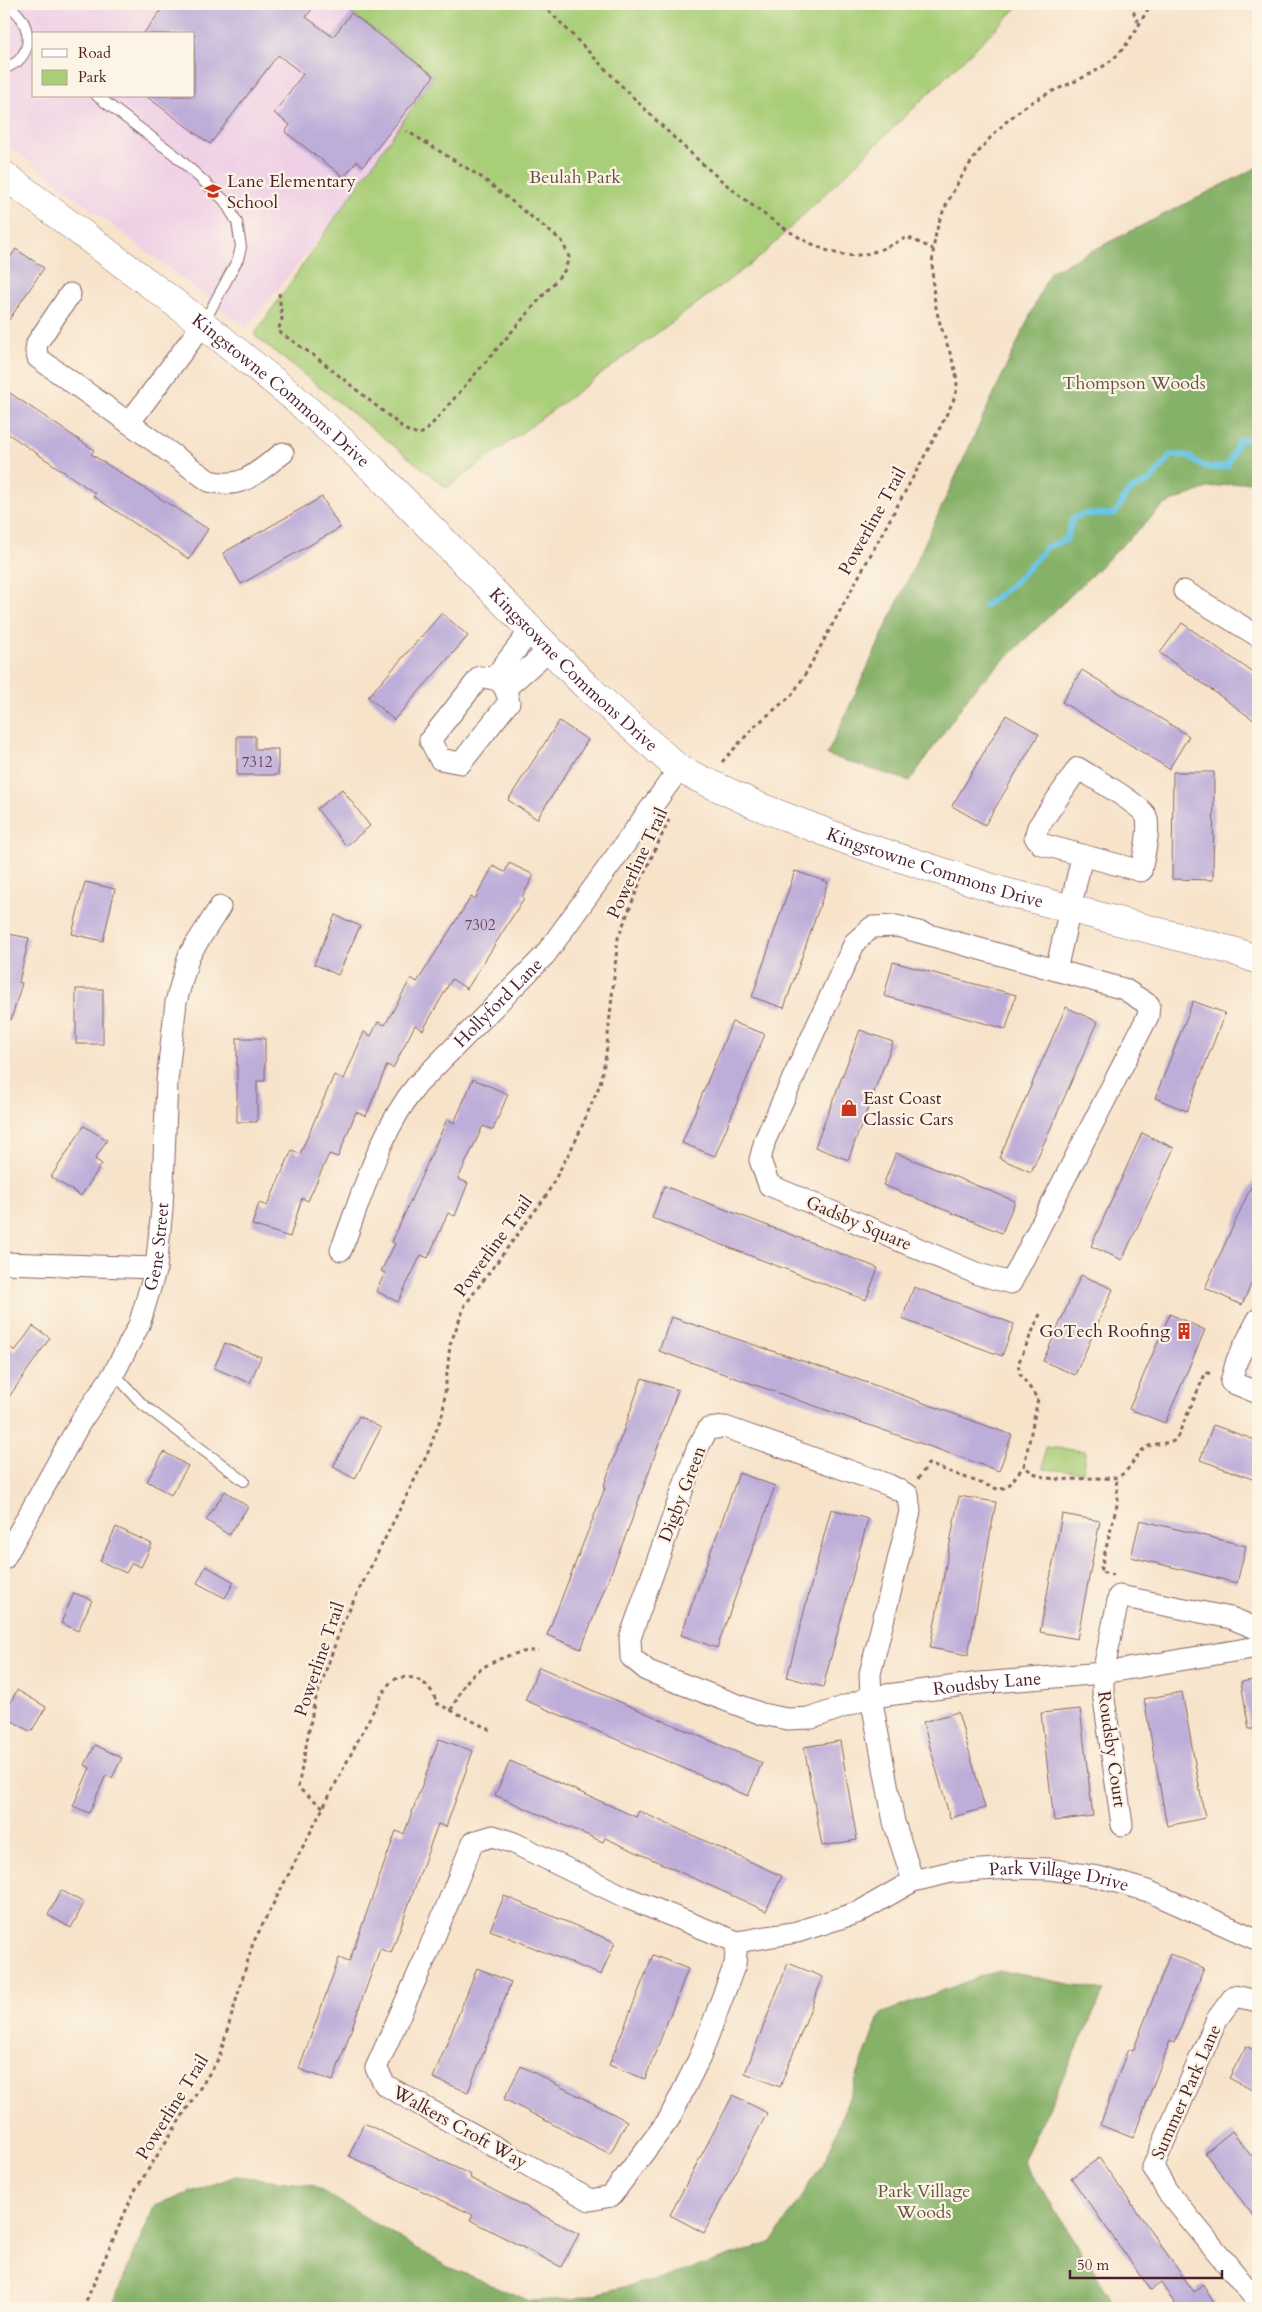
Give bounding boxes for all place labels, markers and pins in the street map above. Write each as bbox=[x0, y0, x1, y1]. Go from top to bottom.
place label: Lane Elementary School bbox=[227, 169, 356, 215]
school or university icon: Lane Elementary School bbox=[203, 181, 223, 201]
place label: East Coast Classic Cars bbox=[863, 1086, 953, 1132]
shop icon: East Coast Classic Cars bbox=[839, 1098, 859, 1118]
place label: GoTech Roofing bbox=[1039, 1319, 1171, 1344]
building icon: GoTech Roofing bbox=[1174, 1321, 1194, 1341]

